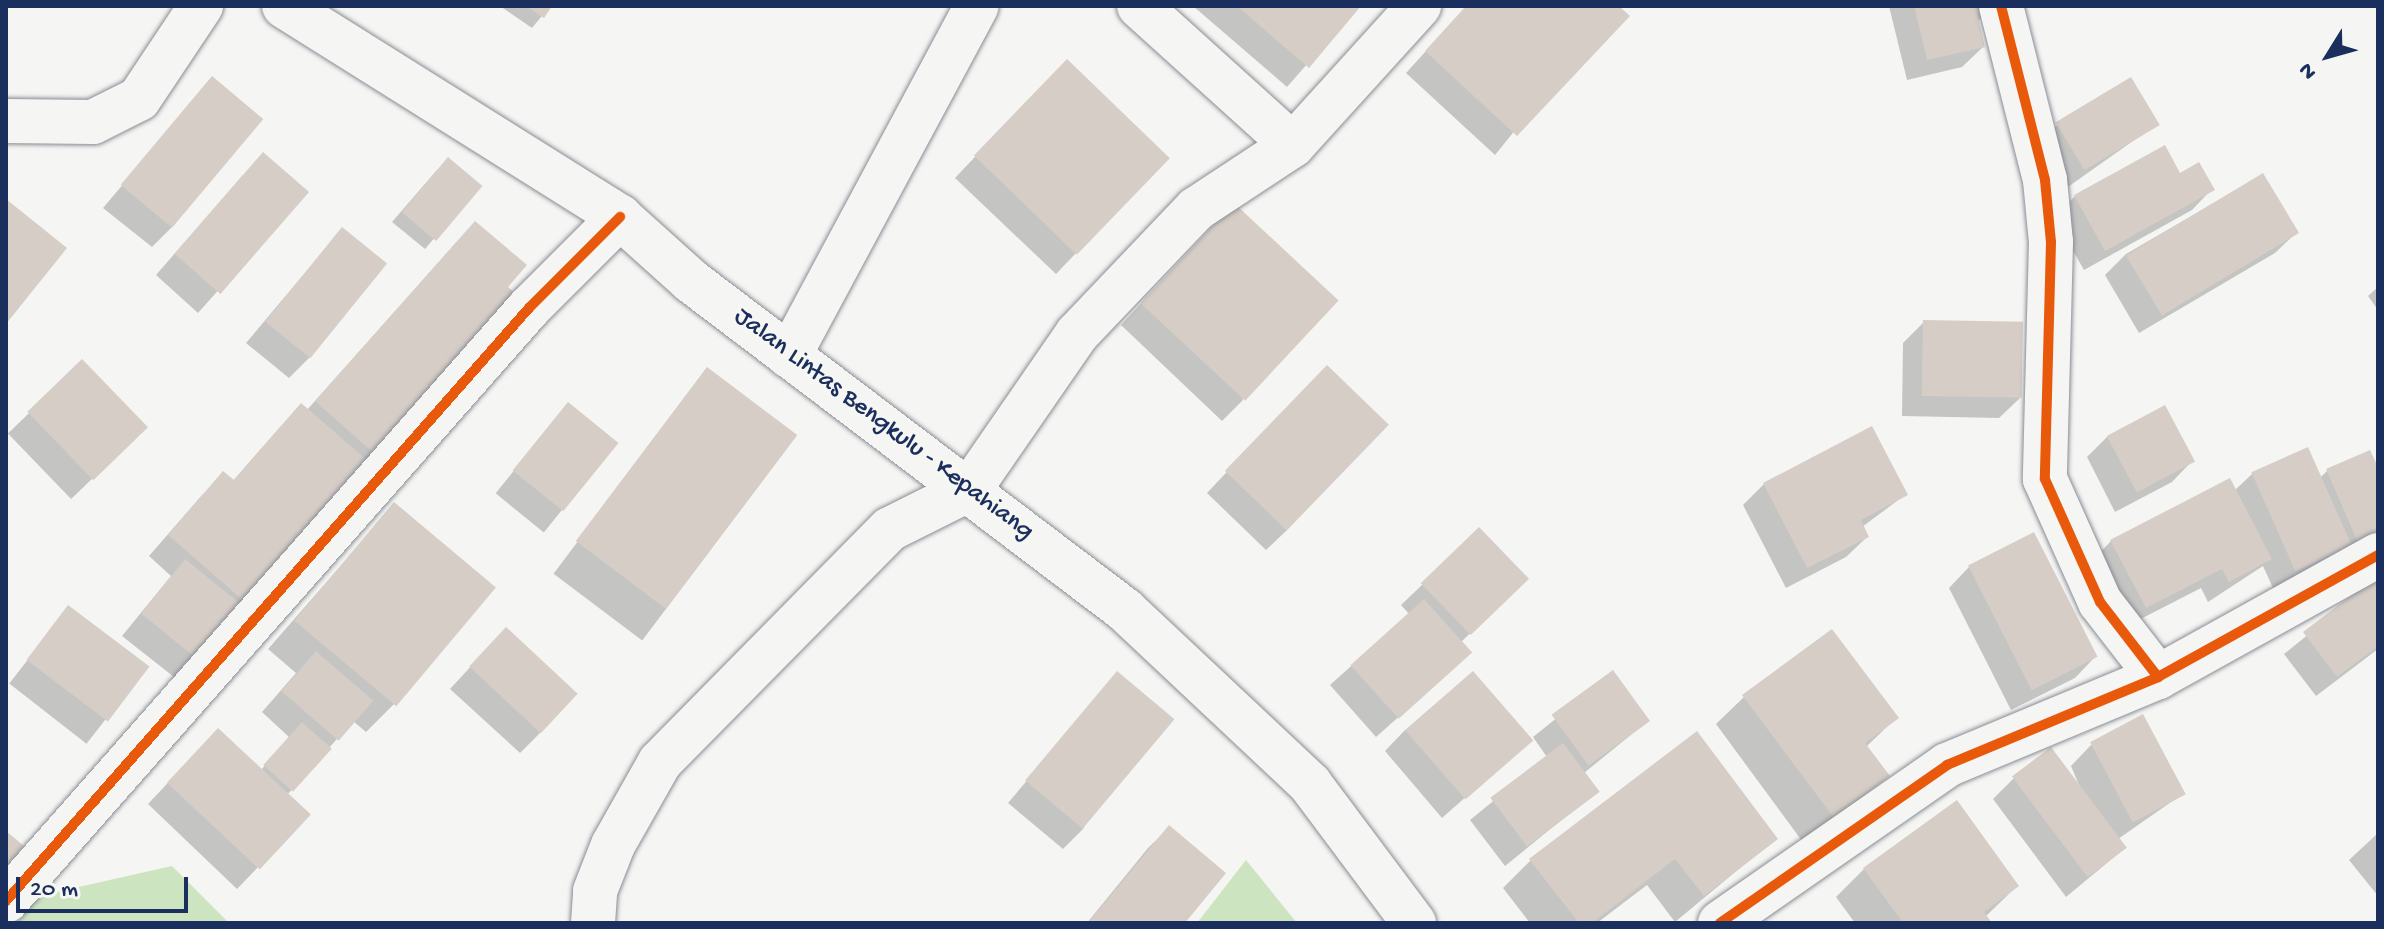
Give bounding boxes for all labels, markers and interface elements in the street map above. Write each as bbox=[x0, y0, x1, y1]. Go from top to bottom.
north arrow bbox=[2288, 16, 2368, 96]
text: N bbox=[2294, 57, 2324, 84]
street label: Jalan Lintas Bengkulu - Kepahiang bbox=[727, 302, 1039, 548]
scale bar bbox=[20, 861, 192, 911]
text: 20 m bbox=[30, 876, 78, 905]

